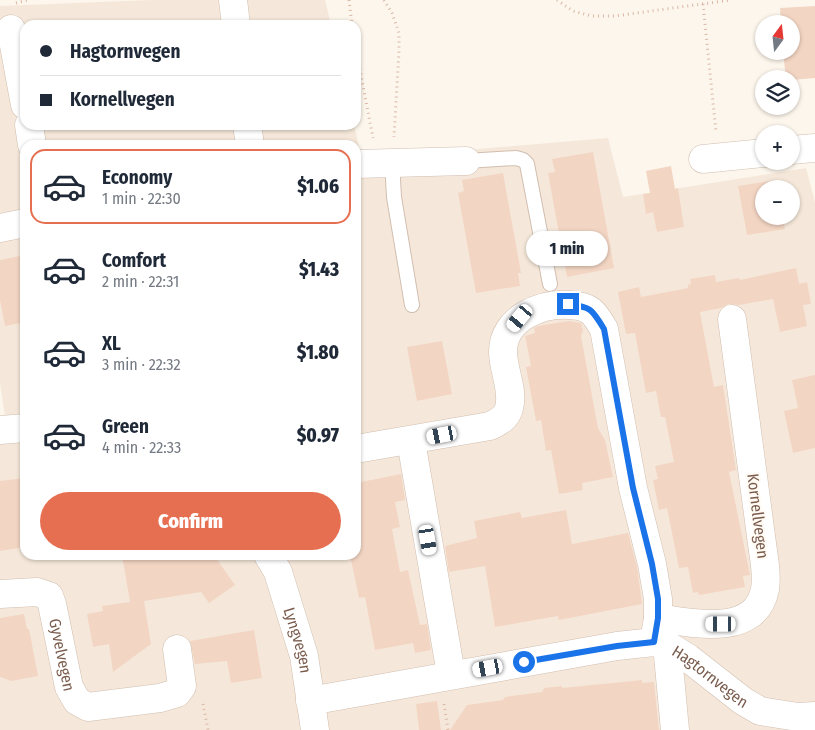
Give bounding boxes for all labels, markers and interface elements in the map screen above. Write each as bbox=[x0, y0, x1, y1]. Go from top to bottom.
north arrow bbox=[755, 15, 800, 60]
map controls bbox=[755, 15, 800, 225]
text: Hagtornvegen bbox=[70, 40, 180, 63]
button: layers bbox=[755, 70, 800, 115]
text: Kornellvegen bbox=[70, 88, 175, 111]
button: + bbox=[755, 125, 800, 170]
icon: car bbox=[42, 164, 87, 209]
text: Economy bbox=[102, 166, 172, 189]
text: $1.06 bbox=[297, 175, 339, 198]
button: − bbox=[755, 180, 800, 225]
text: 1 min · 22:30 bbox=[102, 189, 181, 208]
callout: 1 min bbox=[527, 232, 609, 266]
text: 1 min bbox=[550, 239, 584, 258]
icon: car bbox=[42, 247, 87, 292]
text: Comfort bbox=[102, 249, 166, 272]
text: $1.43 bbox=[299, 258, 339, 281]
text: 2 min · 22:31 bbox=[102, 272, 179, 291]
route end bbox=[557, 293, 579, 315]
car bbox=[504, 302, 535, 334]
icon: car bbox=[42, 330, 87, 375]
text: XL bbox=[102, 332, 121, 355]
text: $1.80 bbox=[297, 341, 339, 364]
text: 3 min · 22:32 bbox=[102, 355, 180, 374]
icon: car bbox=[42, 413, 87, 458]
text: Green bbox=[102, 415, 149, 438]
text: $0.97 bbox=[297, 424, 339, 447]
car bbox=[425, 425, 458, 445]
text: 4 min · 22:33 bbox=[102, 438, 181, 457]
street label: Kornellvegen bbox=[743, 472, 773, 560]
button: Confirm bbox=[40, 492, 341, 550]
car bbox=[418, 524, 437, 556]
street label: Lyngvegen bbox=[280, 605, 316, 674]
street label: Gyvelvegen bbox=[46, 617, 79, 693]
car bbox=[706, 617, 736, 632]
street label: Hagtornvegen bbox=[669, 641, 752, 711]
route start bbox=[513, 651, 535, 673]
car bbox=[471, 658, 504, 678]

